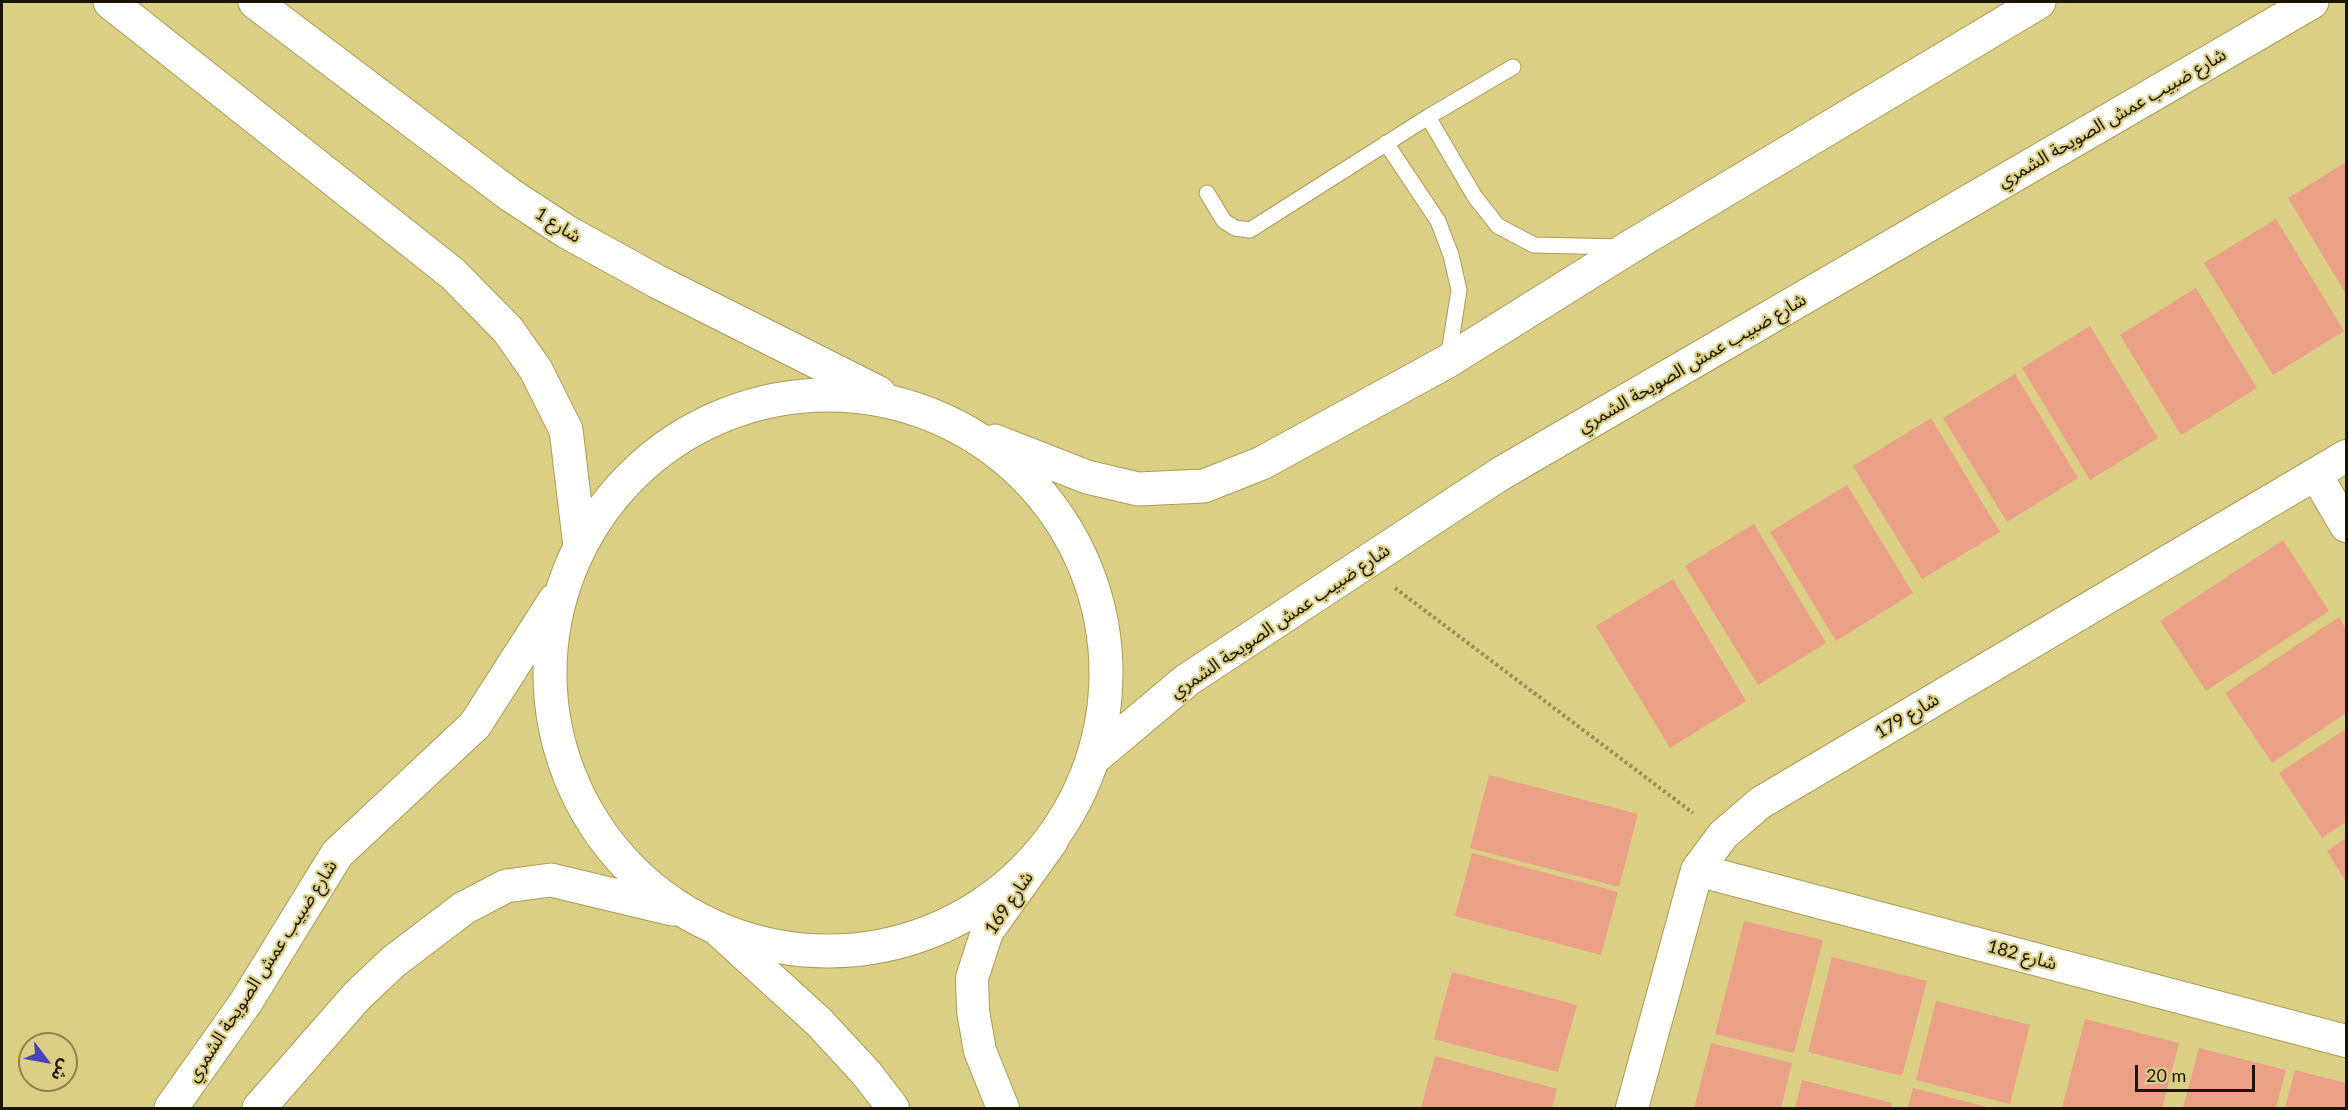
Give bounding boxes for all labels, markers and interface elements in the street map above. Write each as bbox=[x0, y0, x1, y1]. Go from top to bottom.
street label: شارع ضبيب عمش الصويحة الشمري bbox=[1994, 44, 2230, 192]
street label: شارع 1 bbox=[531, 203, 585, 247]
street label: شارع ضبيب عمش الصويحة الشمري bbox=[1574, 289, 1810, 437]
street label: شارع ضبيب عمش الصويحة الشمري bbox=[1166, 539, 1394, 703]
street label: شارع 179 bbox=[1871, 688, 1943, 744]
street label: شارع ضبيب عمش الصويحة الشمري bbox=[182, 856, 342, 1086]
street label: شارع 169 bbox=[980, 868, 1038, 938]
street label: شارع 182 bbox=[1985, 935, 2059, 975]
north arrow bbox=[18, 1032, 78, 1092]
scale bar bbox=[2138, 1053, 2258, 1091]
text: ش bbox=[48, 1056, 76, 1085]
text: 20 m bbox=[2146, 1064, 2186, 1086]

